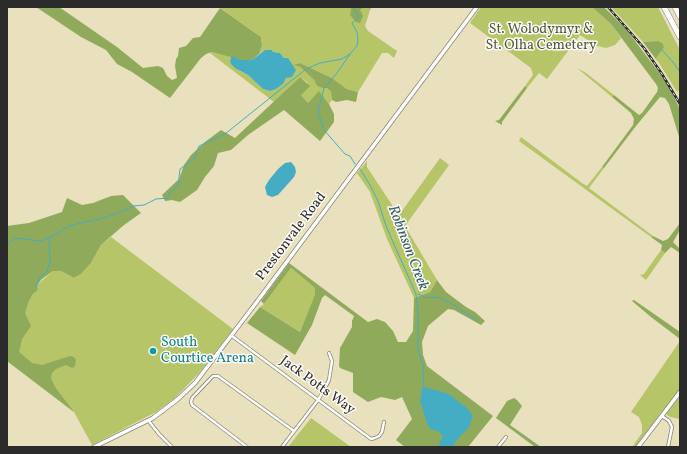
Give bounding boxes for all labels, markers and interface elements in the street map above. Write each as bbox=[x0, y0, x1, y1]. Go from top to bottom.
park label: St. Wolodymyr & St. Olha Cemetery bbox=[486, 22, 596, 54]
street label: Prestonvale Road bbox=[253, 190, 331, 284]
water label: Robinson Creek bbox=[383, 203, 431, 293]
place label: South Courtice Arena bbox=[161, 335, 254, 368]
marker: South Courtice Arena bbox=[148, 346, 158, 356]
street label: Jack Potts Way bbox=[276, 353, 358, 419]

